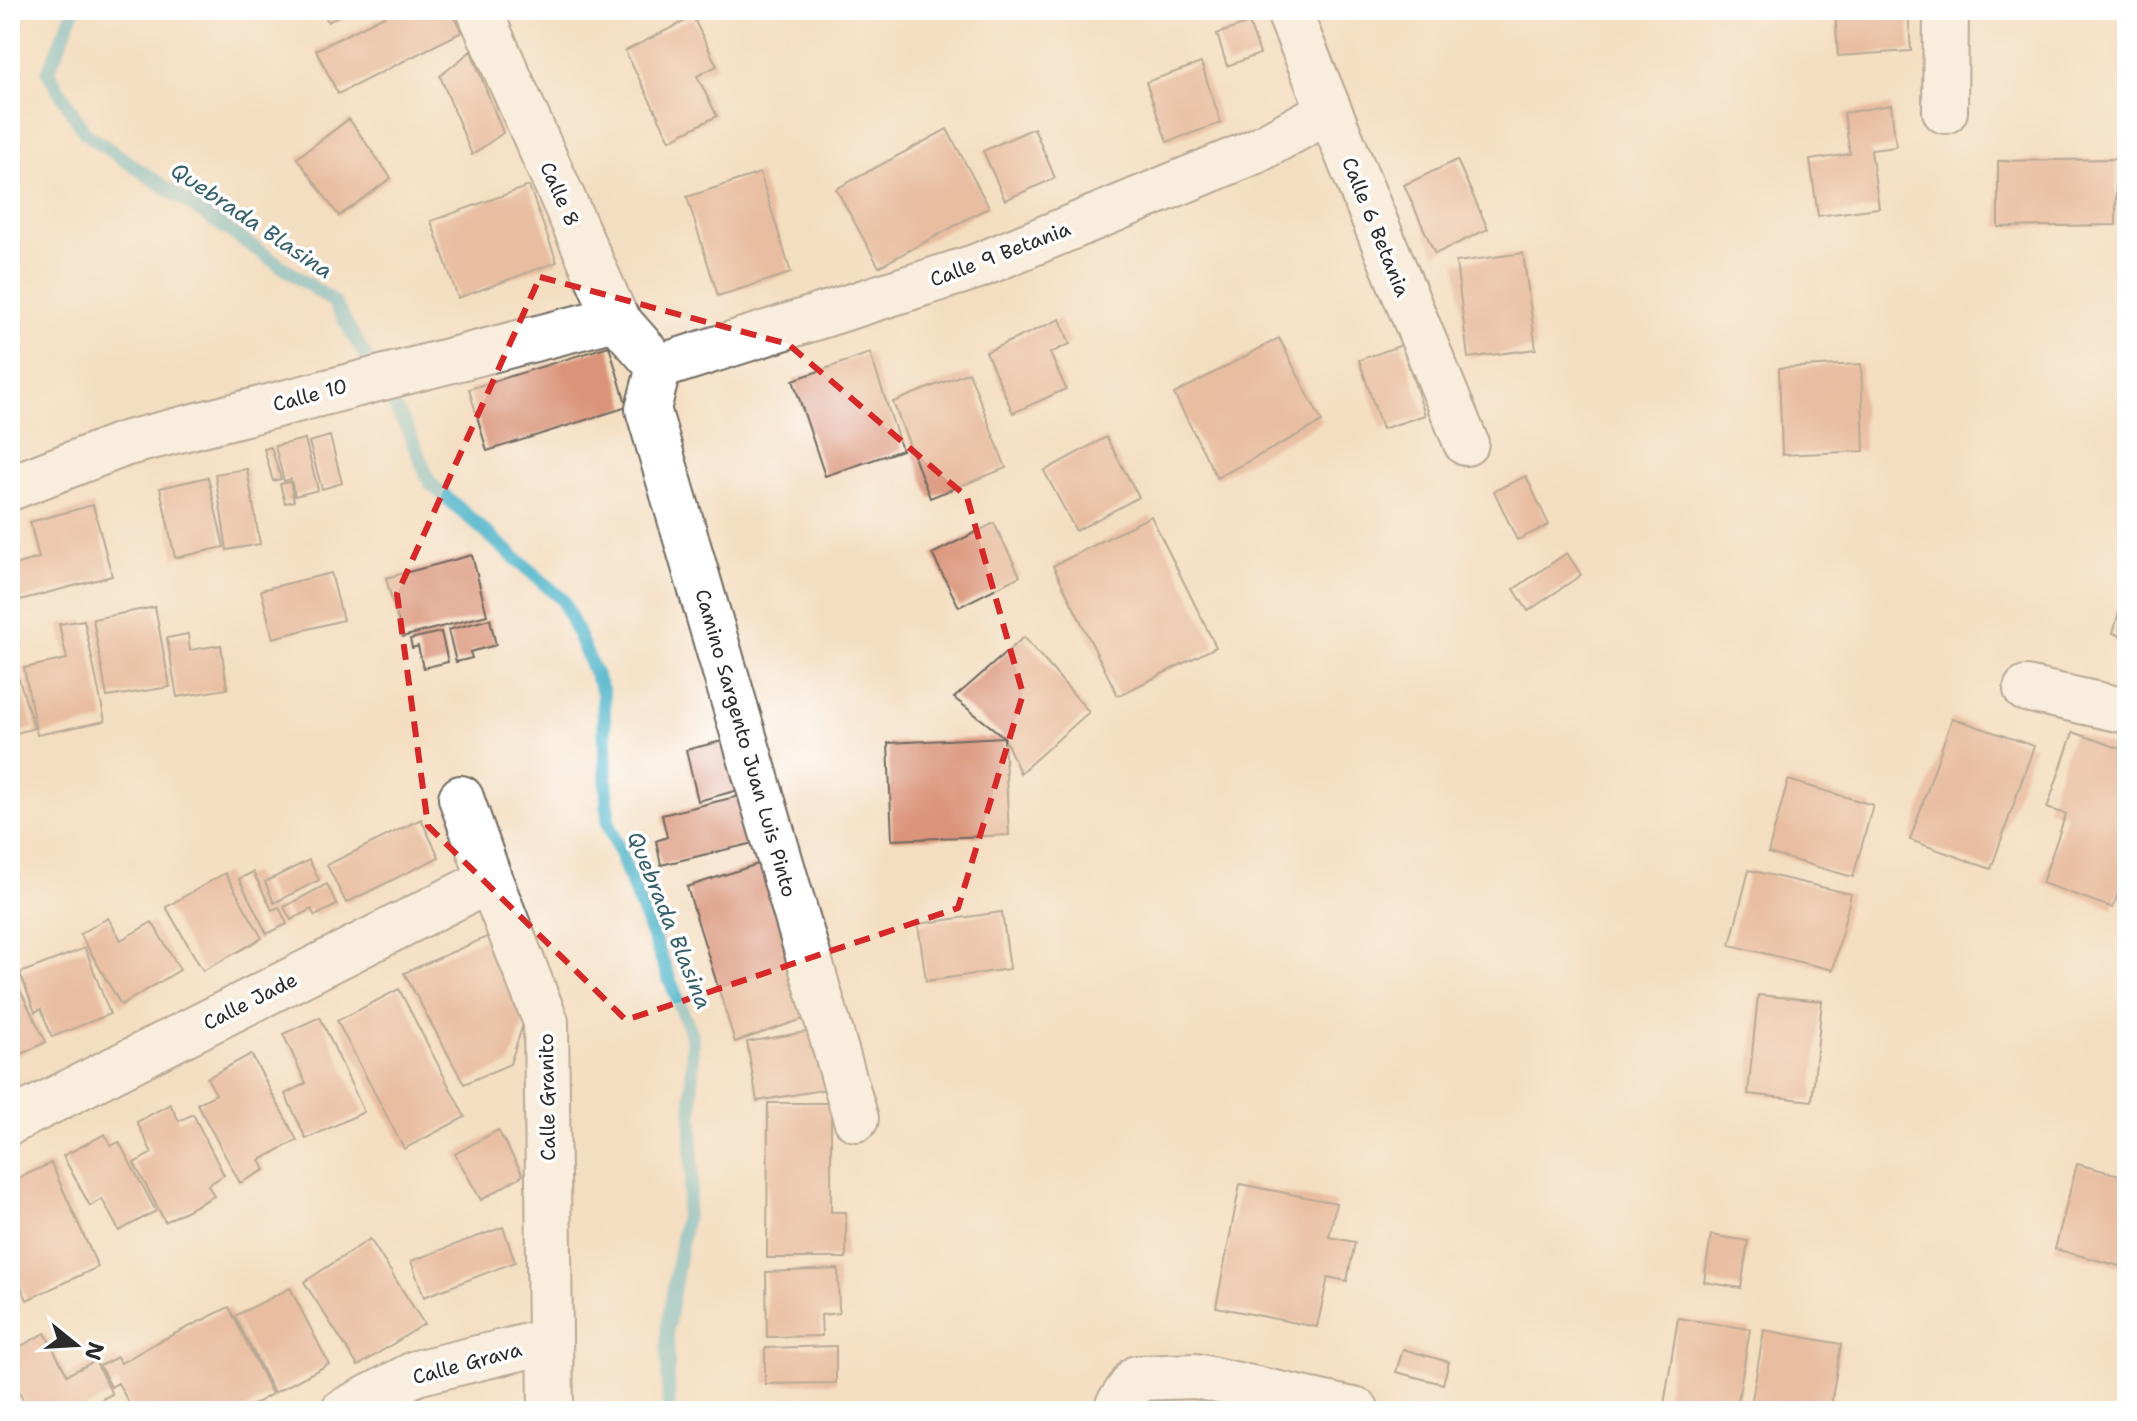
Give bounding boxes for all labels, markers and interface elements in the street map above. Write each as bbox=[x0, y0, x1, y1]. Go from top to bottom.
street label: Calle 6 Betania bbox=[1336, 153, 1416, 301]
water label: Quebrada Blasina bbox=[165, 155, 338, 285]
street label: Calle 8 bbox=[534, 157, 586, 231]
street label: Calle 9 Betania bbox=[926, 215, 1074, 293]
street label: Calle 10 bbox=[270, 373, 350, 417]
street label: Camino Sargento Juan Luis Pinto bbox=[690, 586, 802, 900]
water label: Quebrada Blasina bbox=[621, 827, 718, 1013]
street label: Calle Jade bbox=[199, 966, 301, 1036]
street label: Calle Granito bbox=[533, 1033, 561, 1161]
north arrow bbox=[36, 1305, 116, 1385]
street label: Calle Grava bbox=[410, 1336, 525, 1390]
text: N bbox=[78, 1338, 111, 1364]

